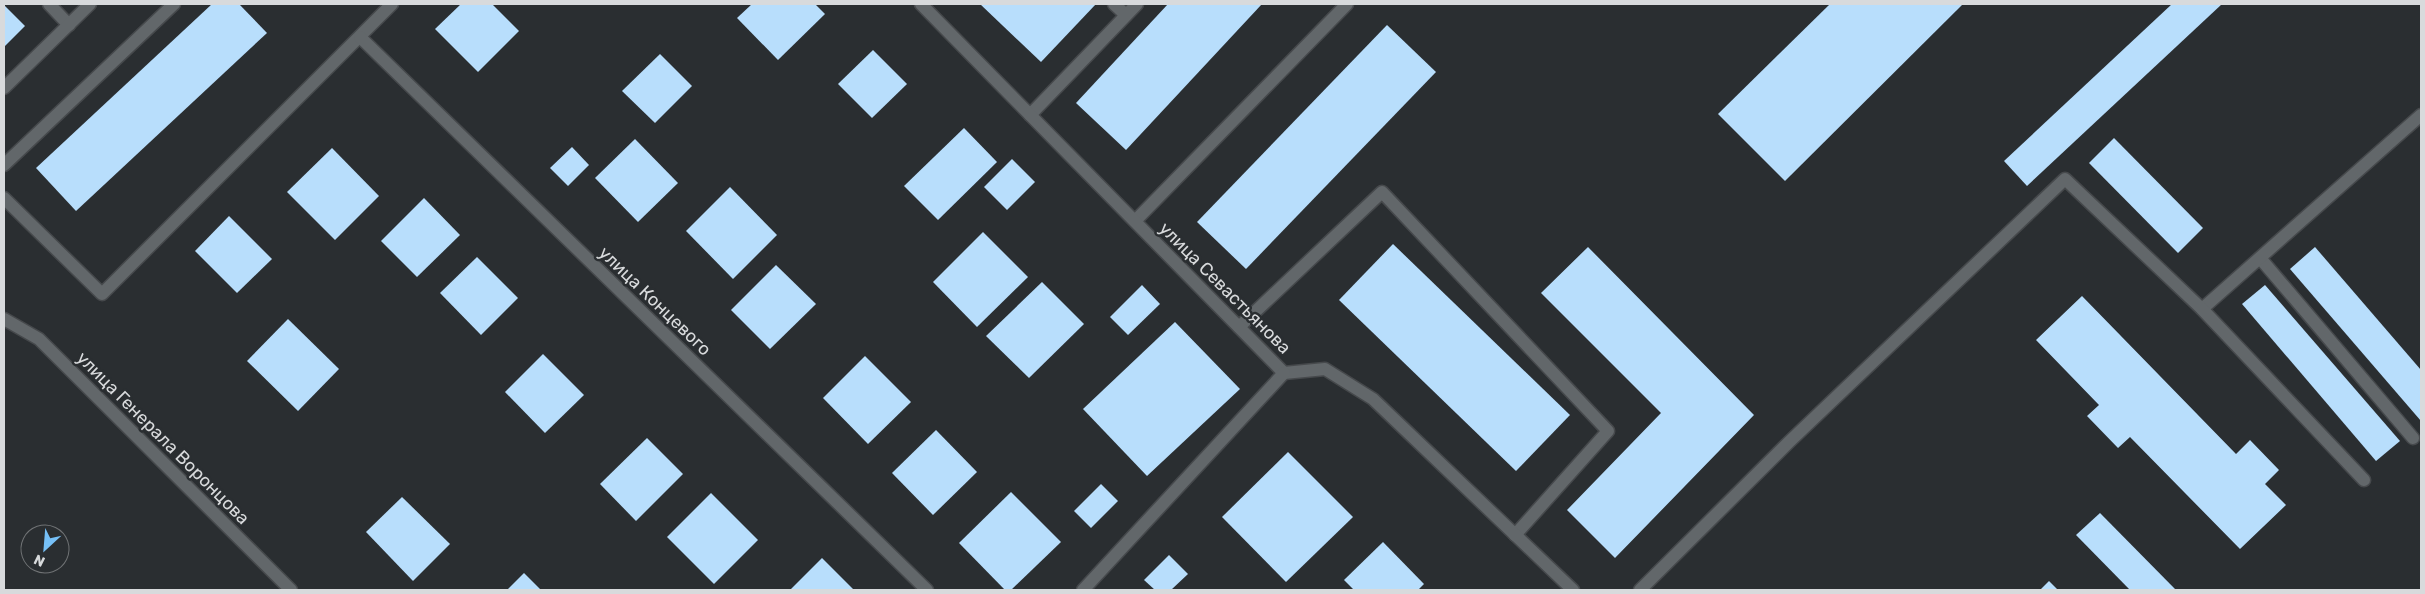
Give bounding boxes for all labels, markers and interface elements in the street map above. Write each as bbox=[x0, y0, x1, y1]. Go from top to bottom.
street label: улица Севастьянова bbox=[1154, 217, 1296, 359]
street label: улица Концевого bbox=[594, 242, 716, 360]
street label: улица Генерала Воронцова bbox=[72, 347, 254, 529]
north arrow bbox=[20, 524, 70, 574]
text: N bbox=[31, 550, 48, 570]

